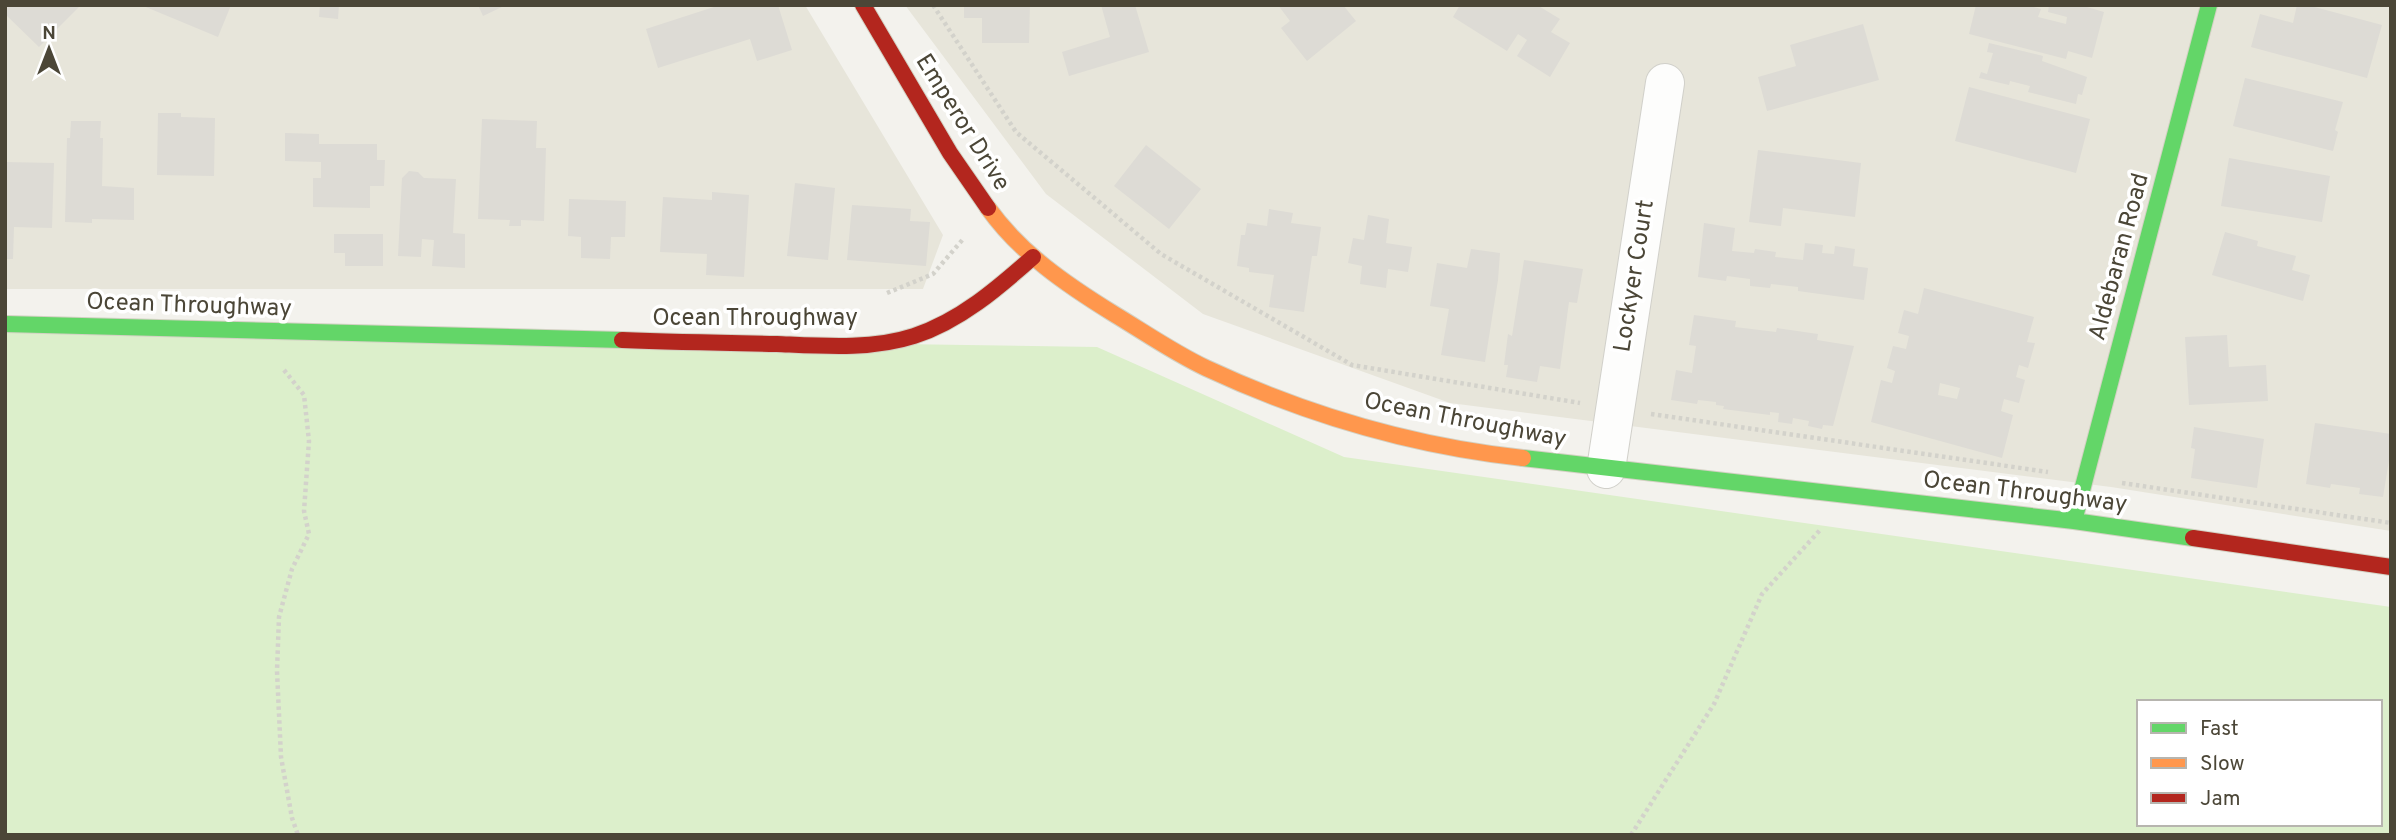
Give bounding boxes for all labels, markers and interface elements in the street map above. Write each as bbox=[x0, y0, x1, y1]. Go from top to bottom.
north arrow bbox=[14, 14, 84, 84]
text: N bbox=[42, 22, 56, 46]
street label: Emperor Drive bbox=[908, 49, 1016, 197]
street label: Aldebaran Road bbox=[2083, 170, 2157, 344]
street label: Lockyer Court bbox=[1608, 198, 1662, 354]
street label: Ocean Throughway bbox=[86, 287, 292, 325]
street label: Ocean Throughway bbox=[652, 304, 858, 334]
street label: Ocean Throughway bbox=[1361, 387, 1569, 455]
street label: Ocean Throughway bbox=[1921, 466, 2129, 520]
legend bbox=[2137, 700, 2382, 826]
text: Fast bbox=[2200, 716, 2239, 743]
text: Slow bbox=[2200, 751, 2245, 778]
text: Jam bbox=[2200, 786, 2241, 813]

